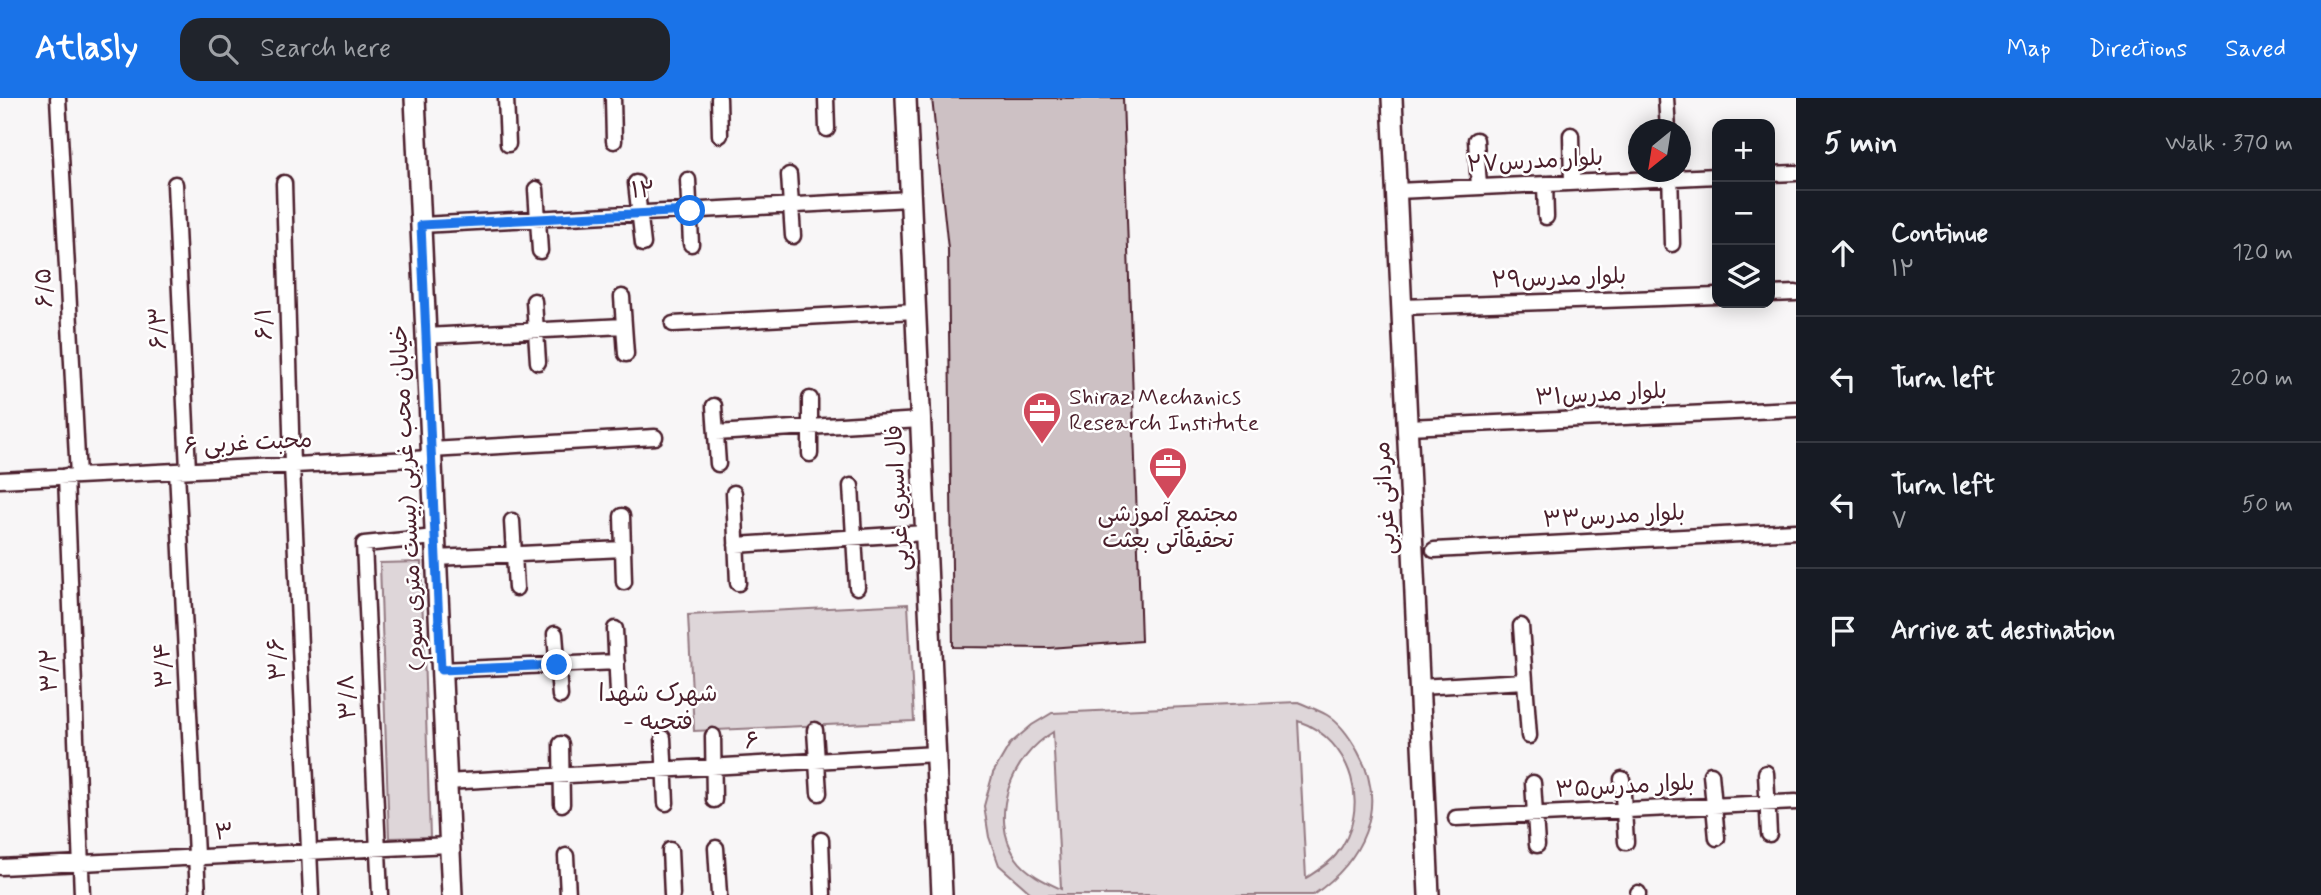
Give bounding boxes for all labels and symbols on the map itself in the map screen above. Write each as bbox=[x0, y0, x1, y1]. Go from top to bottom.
north arrow bbox=[1628, 119, 1691, 182]
street label: بلوار مدرس۲۷ bbox=[1466, 143, 1604, 181]
street label: ۱۲ bbox=[630, 175, 656, 207]
route start bbox=[674, 195, 705, 226]
street label: ۲۹بلوار مدرس bbox=[1491, 262, 1627, 296]
street label: ۶/۵ bbox=[29, 267, 61, 309]
street label: ۶/۳ bbox=[143, 306, 175, 350]
street label: ۶/۱ bbox=[249, 307, 281, 341]
street label: خیابان محب غربی (بیست متری سوم) bbox=[385, 324, 433, 672]
street label: بلوار مدرس۳۱ bbox=[1534, 377, 1668, 413]
place label: Shiraz Mechanics Research Institute bbox=[1069, 383, 1259, 439]
office icon: Shiraz Mechanics Research Institute bbox=[1021, 390, 1063, 445]
street label: فال اسیری غربی bbox=[880, 424, 918, 572]
street label: محبت غربی ۶ bbox=[183, 426, 313, 462]
street label: مردانی غربی bbox=[1368, 441, 1404, 555]
office icon: مجتمع آموزشی تحقیقاتی بعثت bbox=[1147, 445, 1189, 500]
street label: بلوار مدرس۳۳ bbox=[1542, 498, 1686, 536]
place label: مجتمع آموزشی تحقیقاتی بعثت bbox=[1098, 500, 1239, 556]
street label: ۳/۶ bbox=[262, 637, 294, 681]
street label: ۳/۴ bbox=[148, 641, 180, 689]
street label: ۳/۲ bbox=[34, 647, 66, 693]
route end bbox=[541, 649, 572, 680]
street label: ۳/۸ bbox=[332, 674, 364, 720]
district label: شهرک شهدا - فتحیه bbox=[599, 679, 717, 738]
street label: ۶ bbox=[744, 727, 760, 757]
street label: بلوار مدرس۳۵ bbox=[1555, 768, 1695, 806]
street label: ۳ bbox=[214, 818, 234, 848]

